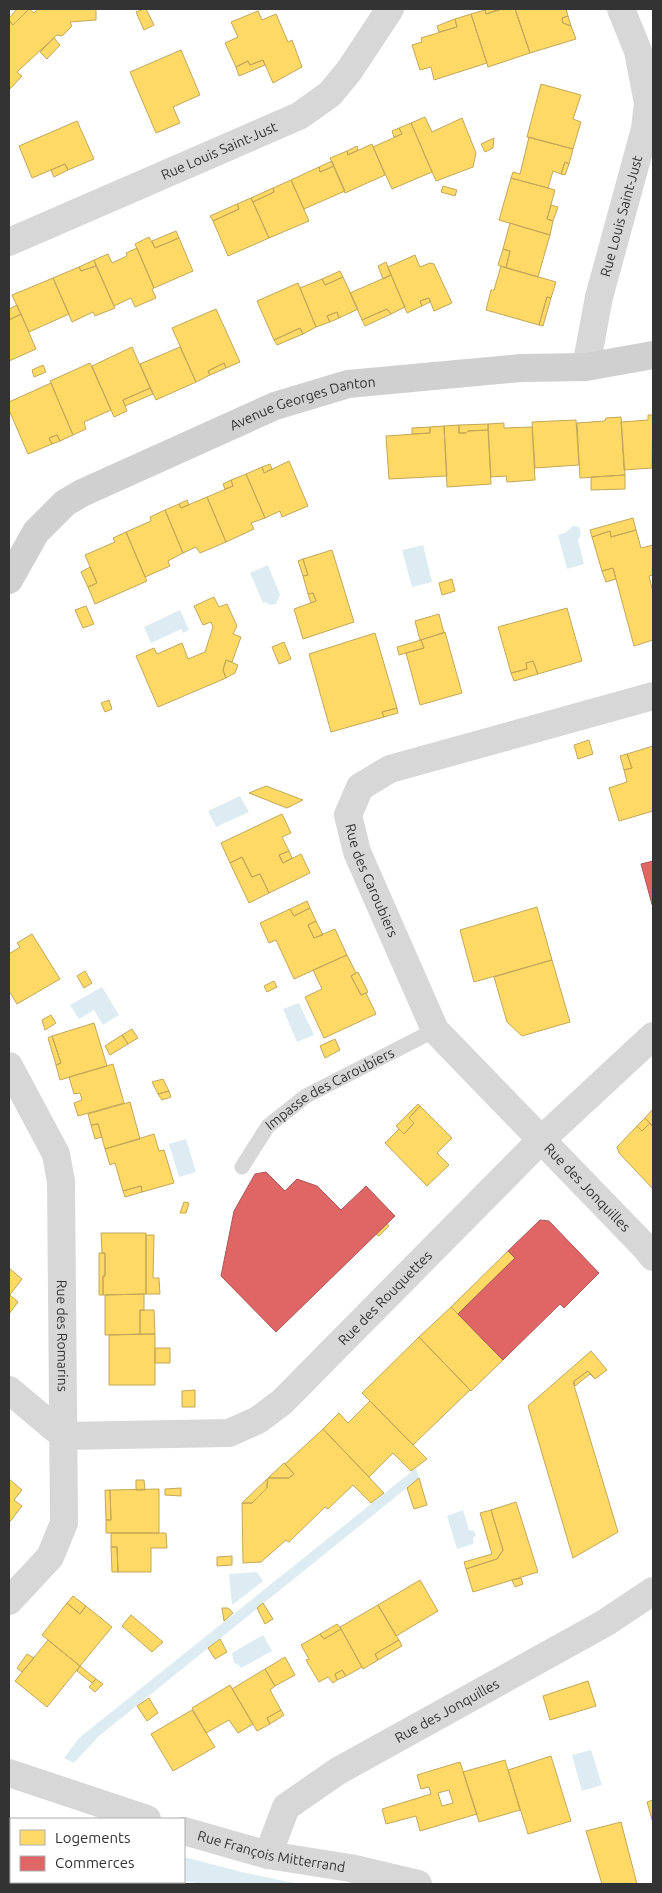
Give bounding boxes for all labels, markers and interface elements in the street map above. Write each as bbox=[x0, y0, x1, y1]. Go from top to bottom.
street label: Rue Louis Saint-Just bbox=[158, 118, 280, 183]
street label: Rue Louis Saint-Just bbox=[597, 153, 645, 279]
street label: Avenue Georges Danton bbox=[227, 373, 376, 433]
street label: Rue des Caroubiers bbox=[342, 822, 401, 939]
street label: Impasse des Caroubiers bbox=[262, 1044, 397, 1133]
street label: Rue des Jonquilles bbox=[541, 1140, 634, 1235]
street label: Rue des Rouquettes bbox=[335, 1247, 435, 1348]
street label: Rue des Romarins bbox=[54, 1280, 71, 1392]
street label: Rue des Jonquilles bbox=[392, 1675, 502, 1746]
legend bbox=[10, 1818, 185, 1883]
street label: Rue François Mitterrand bbox=[196, 1827, 346, 1875]
text: Logements bbox=[55, 1829, 131, 1846]
text: Commerces bbox=[55, 1854, 135, 1871]

